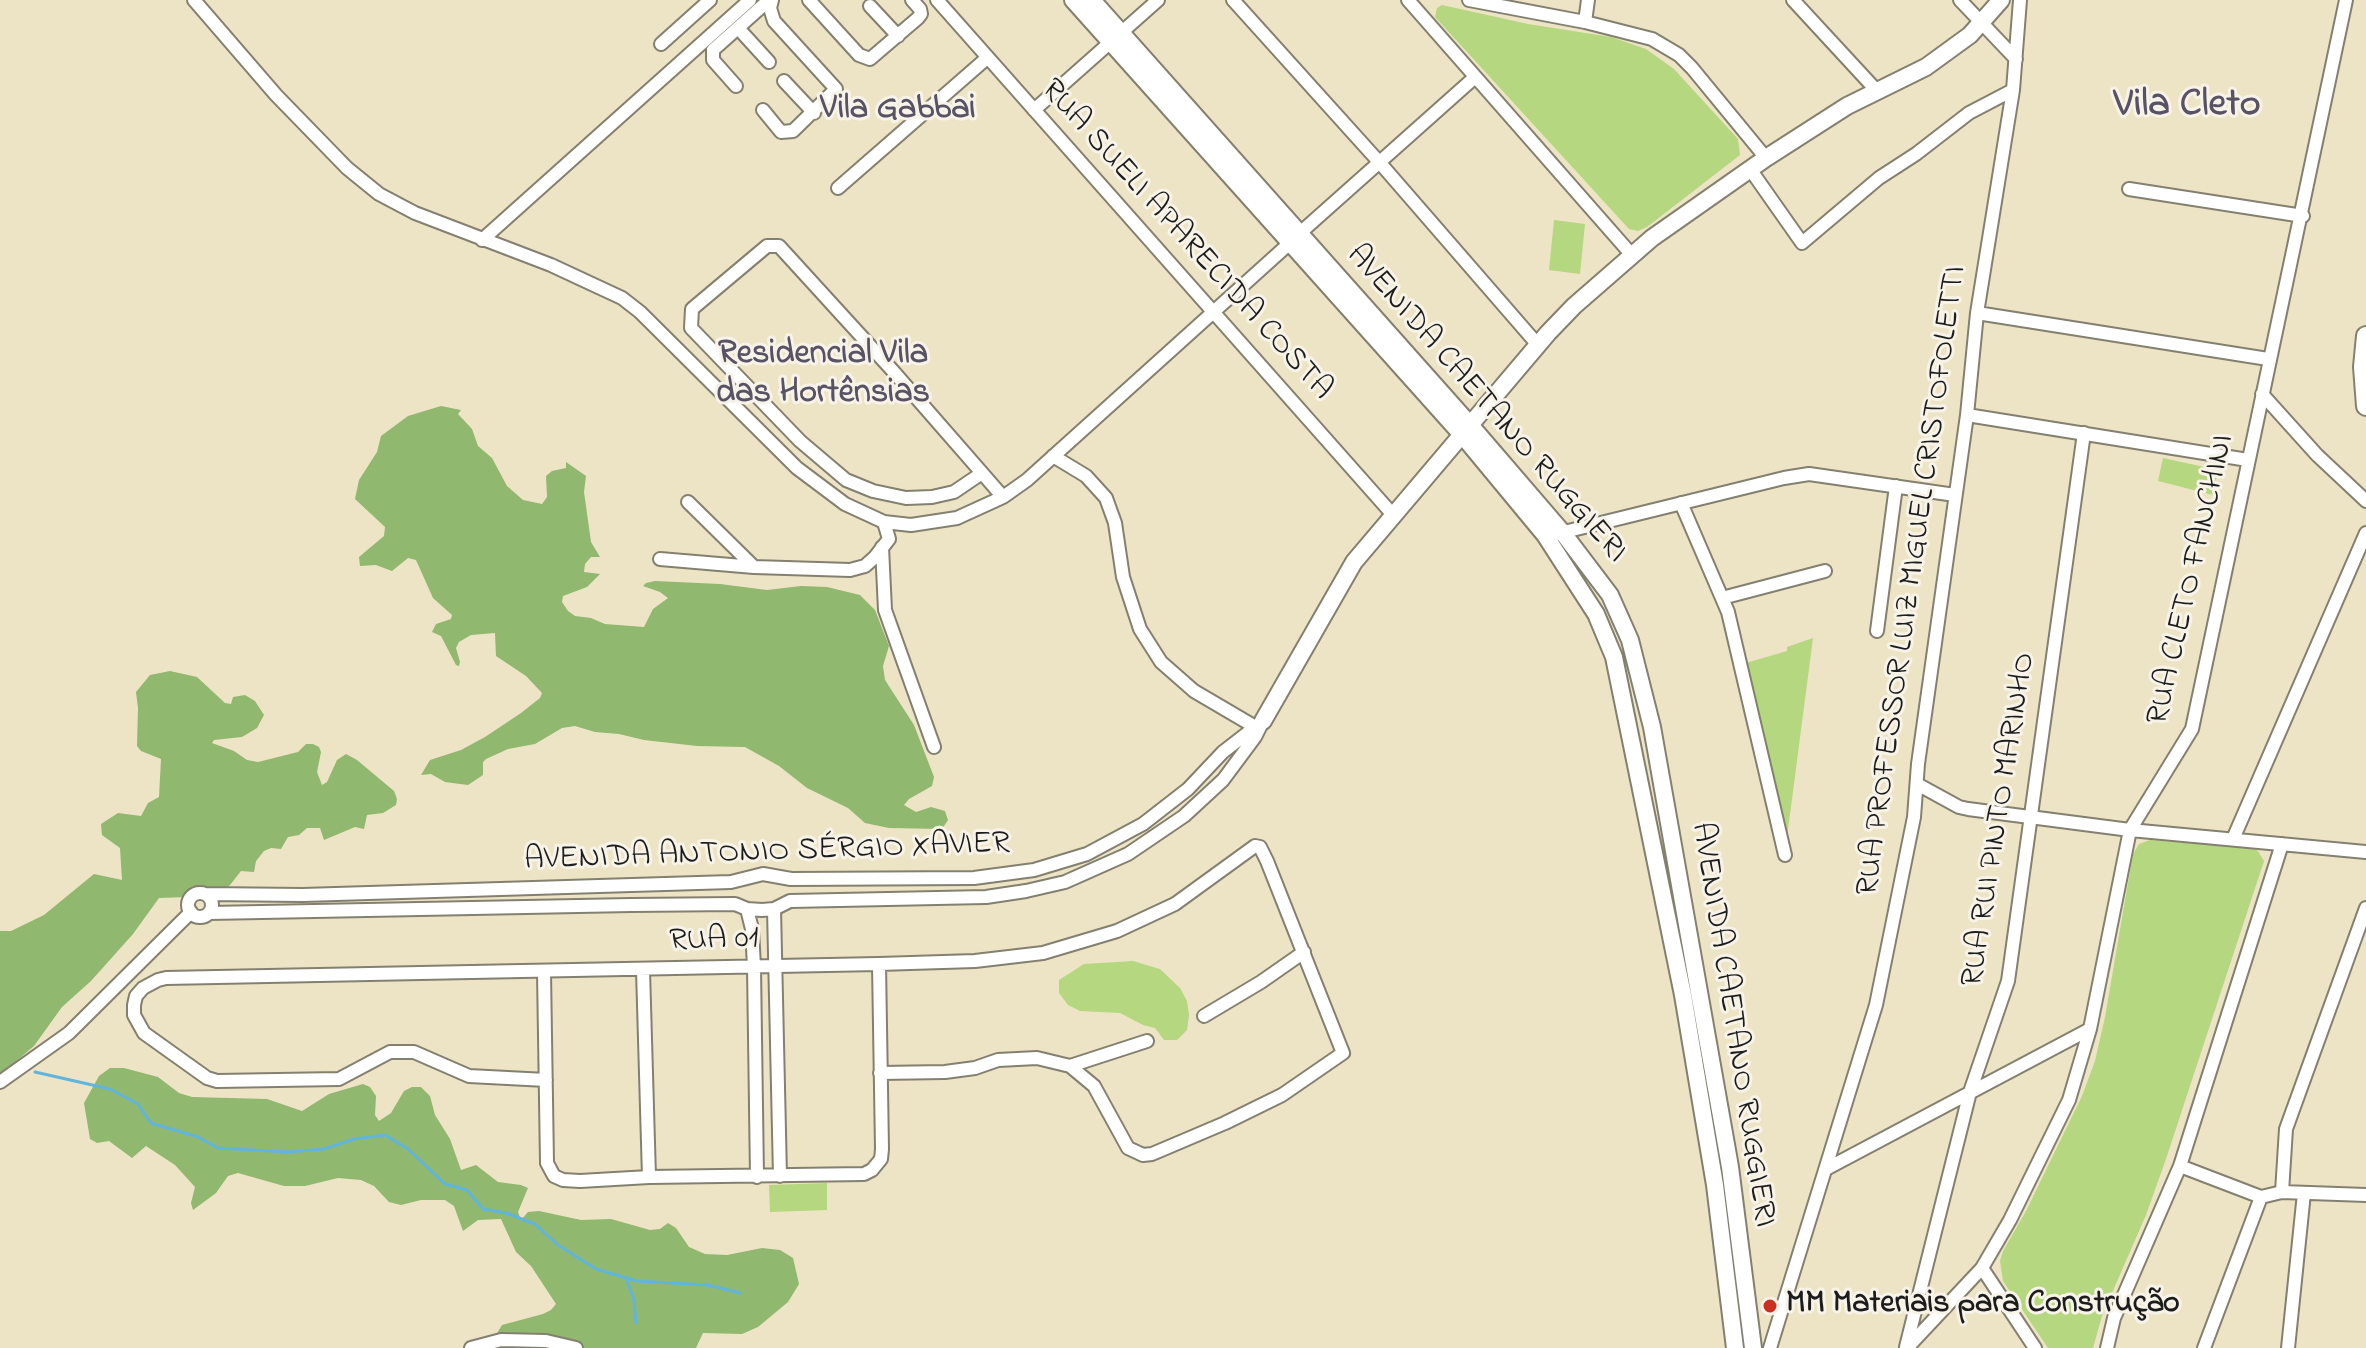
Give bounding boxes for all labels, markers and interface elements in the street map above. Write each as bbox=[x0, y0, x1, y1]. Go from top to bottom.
street label: RUA SUELI APARECIDA COSTA bbox=[1031, 73, 1339, 409]
district label: Vila Cleto bbox=[2113, 83, 2261, 131]
district label: Vila Gabbai bbox=[820, 91, 976, 131]
street label: AVENIDA CAETANO RUGGIERI bbox=[1336, 238, 1634, 572]
street label: RUA PROFESSOR LUIZ MIGUEL CRISTOFOLETTI bbox=[1851, 264, 1977, 898]
district label: Residencial Vila das Hortênsias bbox=[716, 336, 930, 416]
street label: RUA CLETO FANCHINI bbox=[2141, 431, 2245, 729]
street label: RUA RUI PINTO MARINHO bbox=[1956, 650, 2046, 990]
street label: AVENIDA CAETANO RUGGIERI bbox=[1680, 820, 1782, 1230]
street label: AVENIDA ANTONIO SÉRGIO XAVIER bbox=[524, 826, 1010, 882]
street label: RUA 01 bbox=[669, 921, 759, 963]
place label: MM Materiais para Construção bbox=[1786, 1287, 2180, 1325]
marker: MM Materiais para Construção bbox=[1761, 1297, 1779, 1315]

